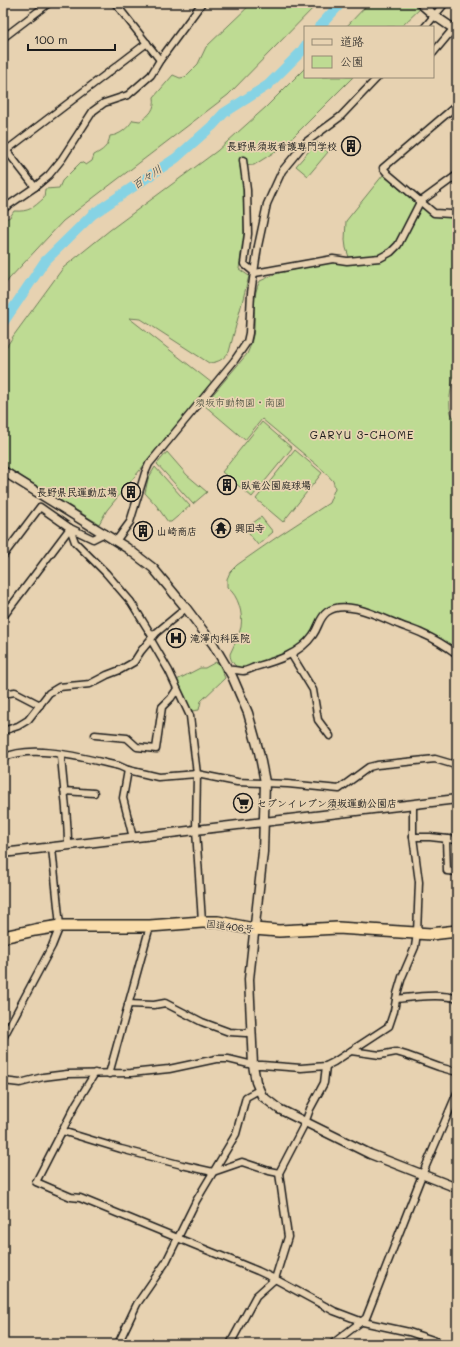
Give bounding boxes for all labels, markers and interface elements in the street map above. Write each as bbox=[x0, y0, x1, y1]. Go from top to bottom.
scale bar bbox=[28, 26, 115, 52]
legend bbox=[304, 26, 434, 78]
text: 100 m bbox=[34, 31, 68, 47]
text: 道路 bbox=[340, 33, 364, 49]
text: 公園 bbox=[340, 53, 364, 69]
building icon: 長野県須坂看護専門学校 bbox=[340, 135, 362, 157]
place label: 長野県須坂看護専門学校 bbox=[227, 139, 337, 153]
water label: 百々川 bbox=[129, 161, 165, 192]
park label: 須坂市動物園・南園 bbox=[195, 395, 285, 409]
district label: GARYU 3-CHOME bbox=[310, 427, 414, 442]
building icon: 臥竜公園庭球場 bbox=[216, 474, 238, 496]
place label: 臥竜公園庭球場 bbox=[241, 478, 311, 492]
building icon: 長野県民運動広場 bbox=[120, 481, 142, 503]
place label: 長野県民運動広場 bbox=[37, 485, 117, 499]
temple icon: 興国寺 bbox=[210, 517, 232, 539]
building icon: 山崎商店 bbox=[132, 520, 154, 542]
place label: 興国寺 bbox=[235, 521, 265, 535]
place label: 山崎商店 bbox=[157, 524, 197, 538]
hospital icon: 滝澤内科医院 bbox=[165, 627, 187, 649]
place label: 滝澤内科医院 bbox=[190, 631, 250, 645]
supermarket icon: セブンイレブン須坂運動公園店 bbox=[232, 792, 254, 814]
place label: セブンイレブン須坂運動公園店 bbox=[257, 796, 397, 810]
street label: 国道406号 bbox=[205, 916, 255, 936]

